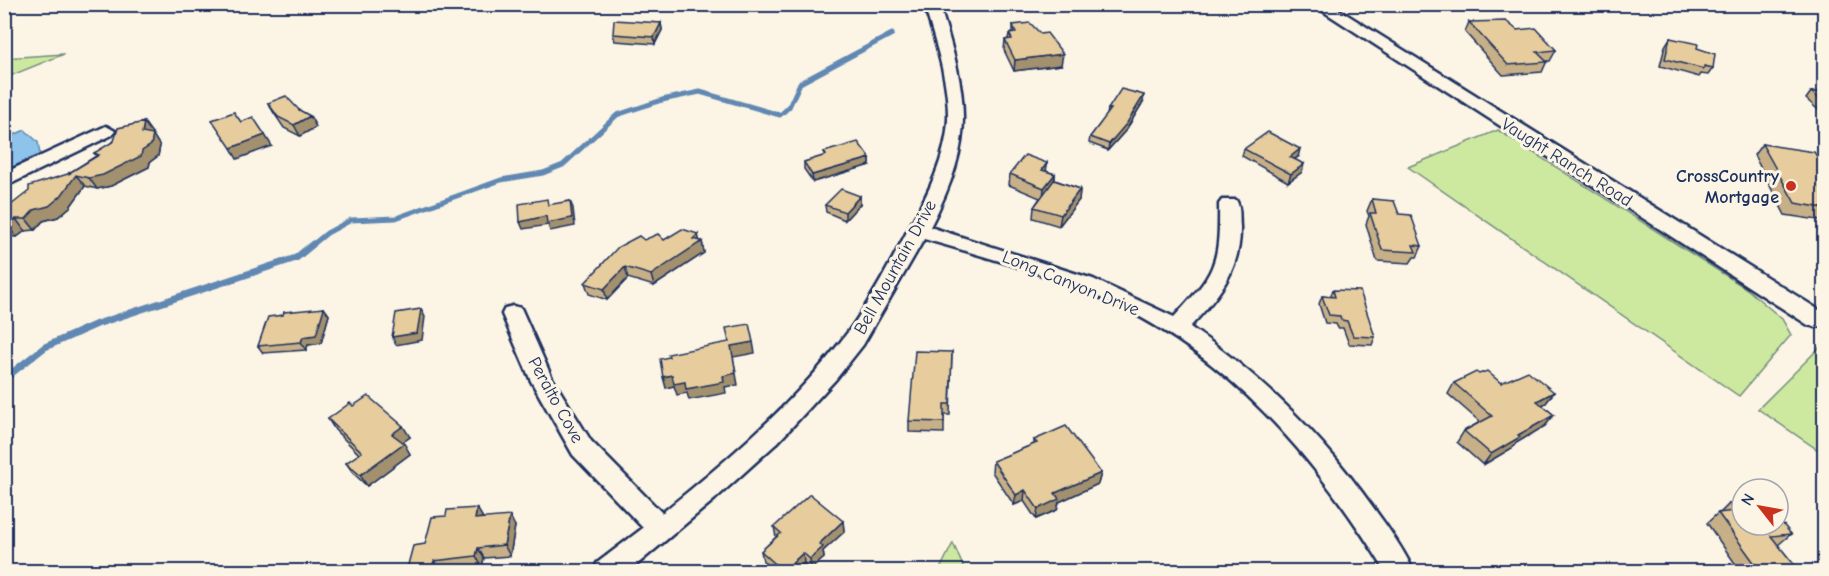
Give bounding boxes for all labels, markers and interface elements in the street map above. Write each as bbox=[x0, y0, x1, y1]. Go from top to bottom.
street label: Vaught Ranch Road bbox=[1497, 114, 1636, 211]
place label: CrossCountry Mortgage bbox=[1676, 166, 1780, 208]
marker: CrossCountry Mortgage bbox=[1784, 179, 1798, 193]
street label: Bell Mountain Drive bbox=[850, 196, 941, 338]
street label: Long Canyon Drive bbox=[999, 246, 1142, 321]
street label: Peralto Cove bbox=[523, 354, 588, 447]
north arrow bbox=[1730, 477, 1790, 537]
text: N bbox=[1738, 491, 1758, 509]

